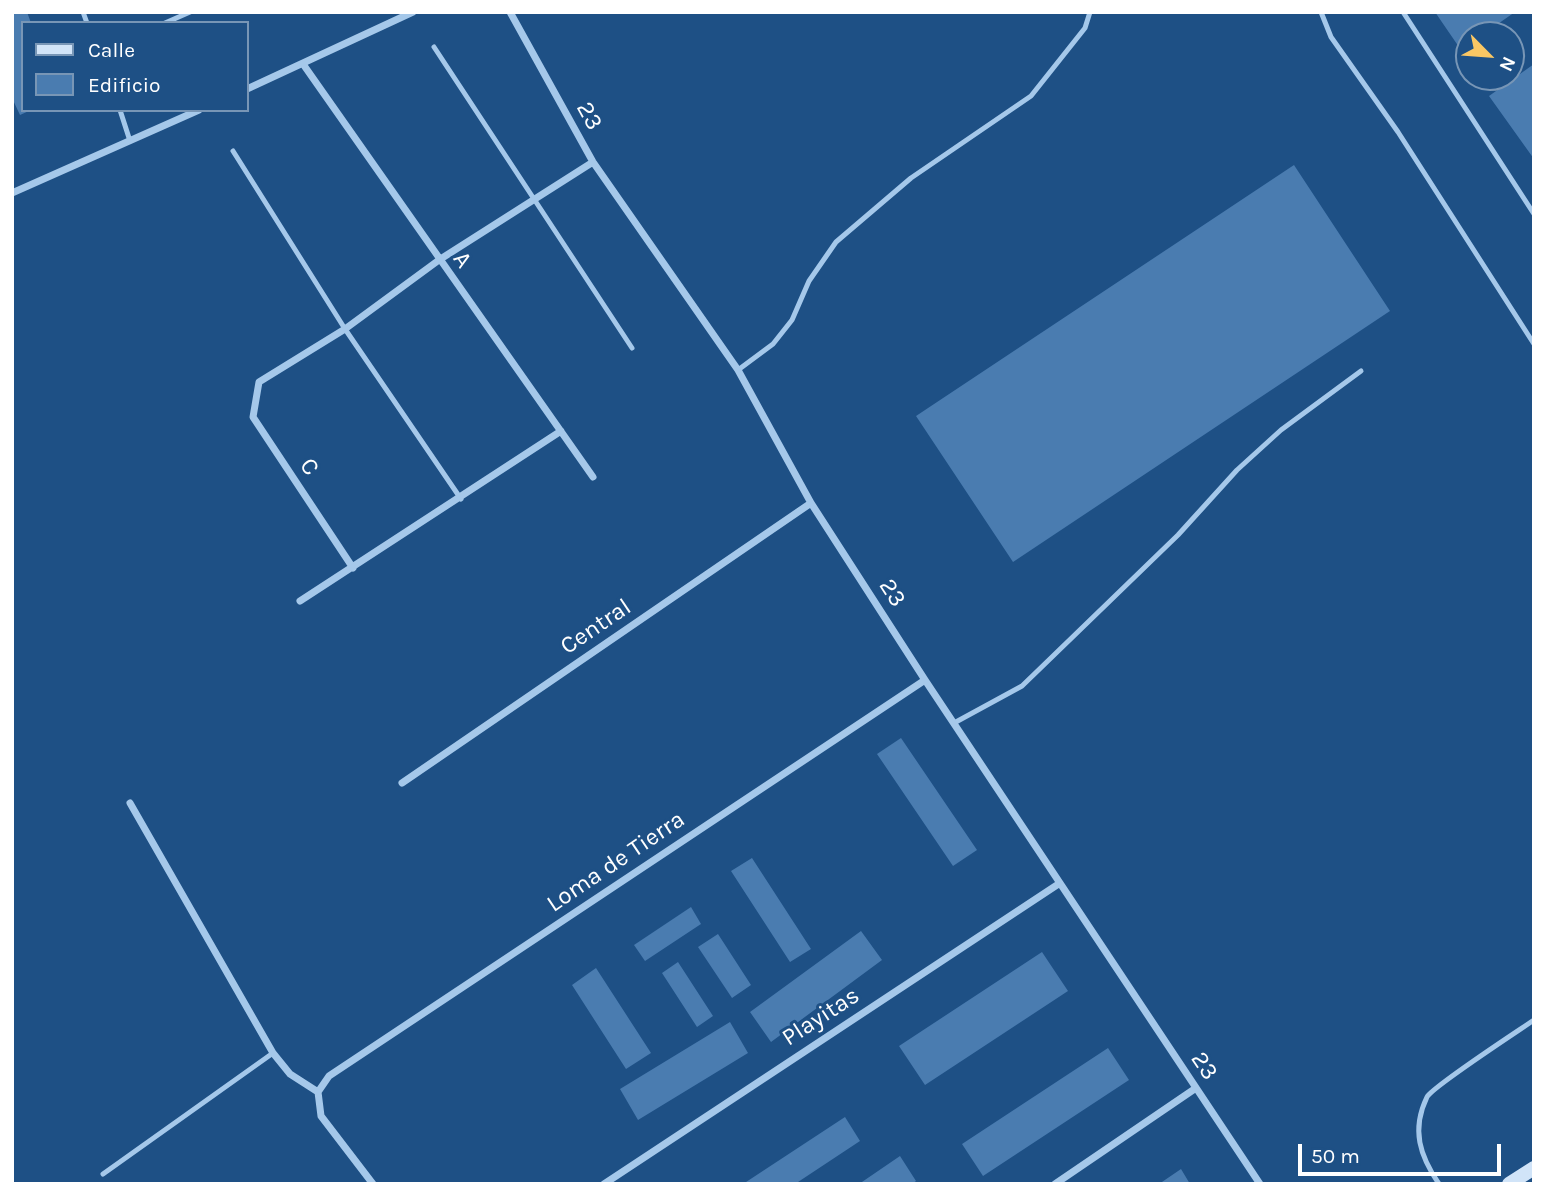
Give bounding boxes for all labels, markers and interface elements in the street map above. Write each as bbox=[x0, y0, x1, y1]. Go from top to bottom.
legend bbox=[21, 21, 248, 112]
north arrow bbox=[1455, 21, 1525, 91]
text: Calle bbox=[88, 38, 135, 62]
text: N bbox=[1494, 53, 1520, 75]
text: Edificio bbox=[88, 73, 161, 97]
street label: 23 bbox=[570, 97, 608, 135]
street label: A bbox=[446, 246, 478, 274]
street label: C bbox=[293, 453, 325, 481]
street label: 23 bbox=[872, 573, 912, 613]
street label: Central bbox=[555, 593, 637, 661]
street label: Loma de Tierra bbox=[542, 805, 690, 919]
street label: Playitas bbox=[777, 981, 865, 1053]
street label: 23 bbox=[1184, 1046, 1224, 1086]
scale bar bbox=[1301, 1130, 1504, 1174]
text: 50 m bbox=[1311, 1144, 1360, 1168]

